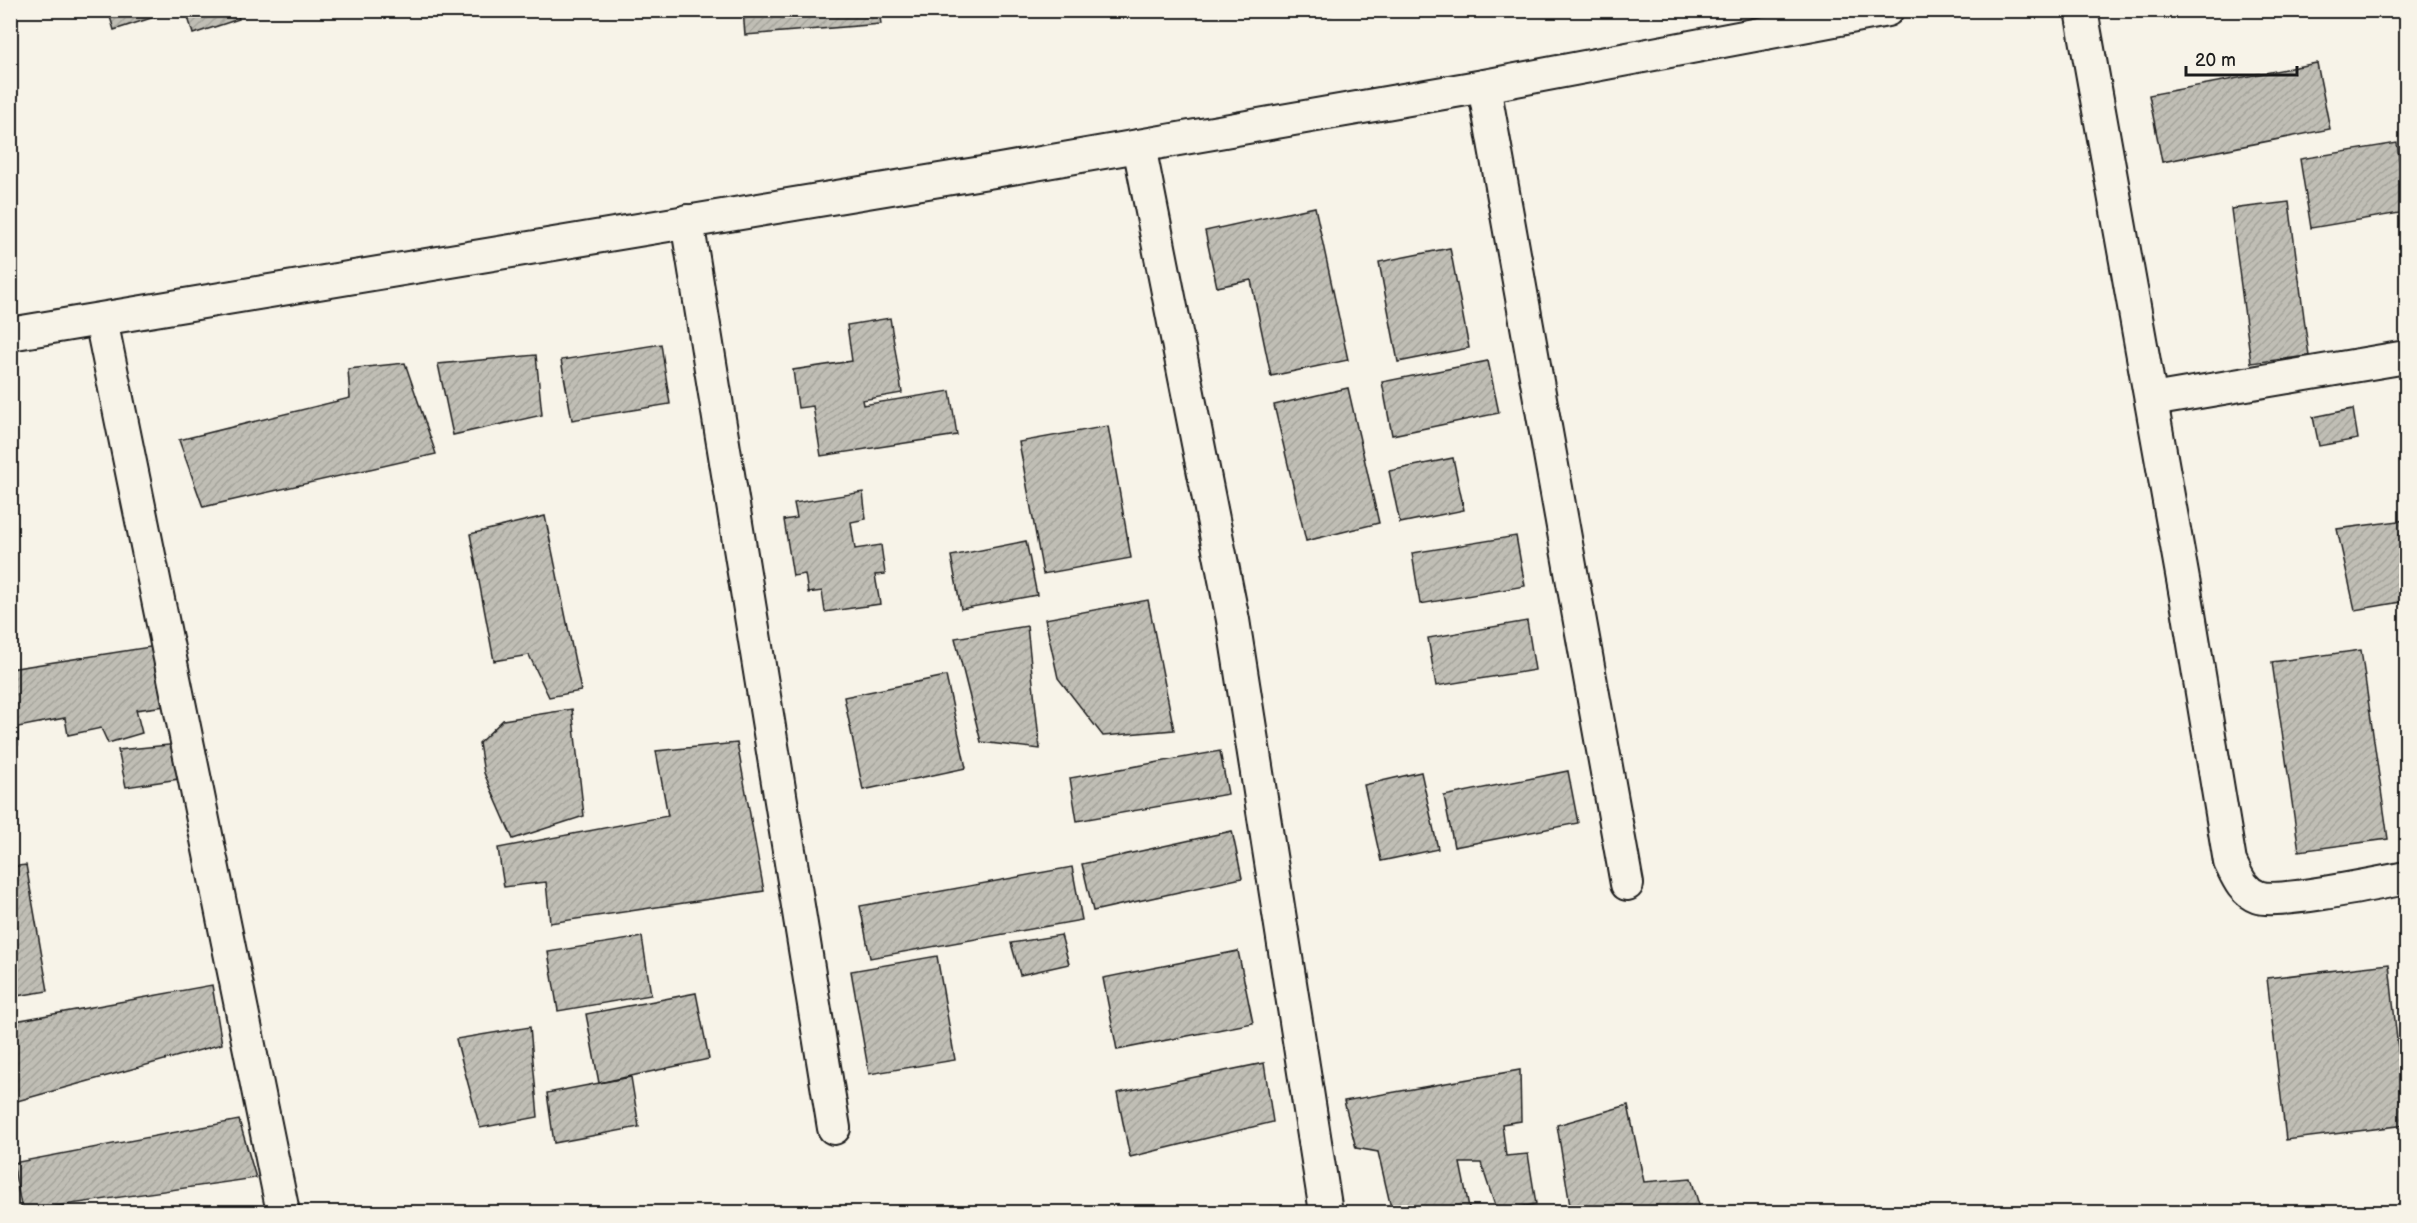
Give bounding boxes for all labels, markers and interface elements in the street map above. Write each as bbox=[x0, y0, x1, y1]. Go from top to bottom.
scale bar bbox=[2186, 39, 2297, 77]
text: 20 m bbox=[2195, 50, 2236, 71]

